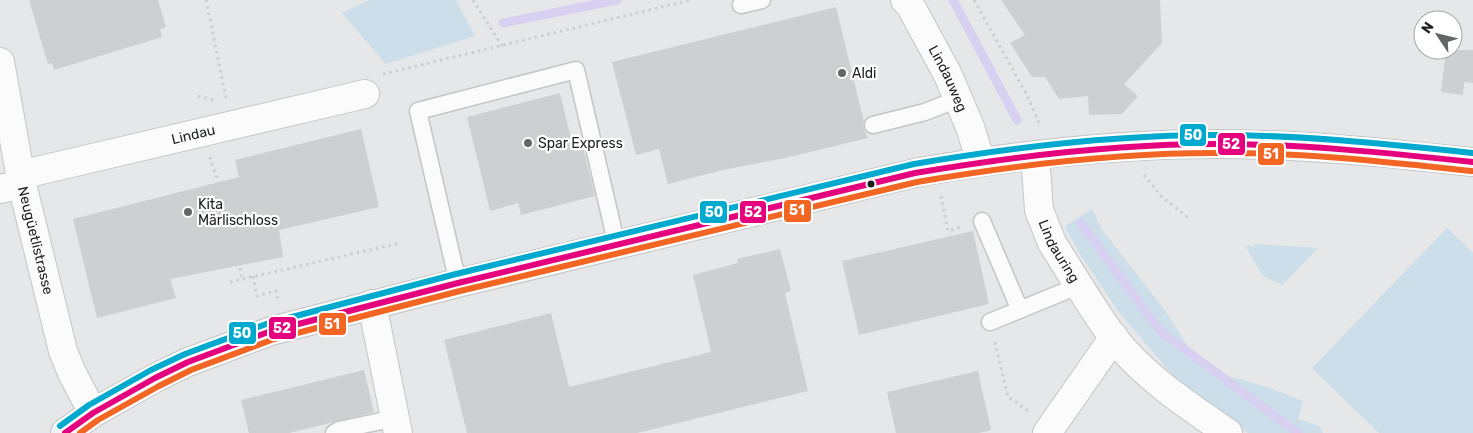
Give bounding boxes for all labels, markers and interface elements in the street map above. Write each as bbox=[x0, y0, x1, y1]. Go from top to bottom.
north arrow bbox=[1413, 10, 1463, 60]
text: N bbox=[1418, 19, 1438, 37]
street label: Lindauweg bbox=[925, 43, 971, 114]
place label: Aldi bbox=[852, 65, 877, 82]
marker: Aldi bbox=[836, 67, 848, 79]
street label: Lindau bbox=[170, 121, 217, 148]
line badge: 50 bbox=[1179, 123, 1207, 147]
text: 50 bbox=[1184, 127, 1202, 144]
line badge: 52 bbox=[1217, 132, 1246, 156]
place label: Spar Express bbox=[538, 135, 623, 152]
text: 52 bbox=[1222, 136, 1240, 153]
marker: Spar Express bbox=[522, 137, 534, 149]
line badge: 51 bbox=[1257, 142, 1285, 166]
text: 51 bbox=[1263, 146, 1279, 163]
unlabelled marker bbox=[866, 179, 876, 189]
street label: Neugüetlistrasse bbox=[14, 185, 57, 296]
place label: Kita Märlischloss bbox=[198, 196, 278, 229]
line badge: 51 bbox=[783, 199, 812, 223]
line badge: 50 bbox=[699, 200, 728, 224]
line badge: 52 bbox=[739, 200, 767, 224]
text: 51 bbox=[789, 202, 805, 219]
text: 50 bbox=[705, 204, 723, 221]
text: 52 bbox=[744, 204, 762, 221]
marker: Kita Märlischloss bbox=[182, 206, 194, 218]
street label: Lindauring bbox=[1035, 217, 1083, 286]
line badge: 51 bbox=[318, 312, 347, 336]
line badge: 52 bbox=[268, 316, 297, 340]
text: 51 bbox=[324, 316, 340, 333]
text: 52 bbox=[273, 320, 291, 337]
line badge: 50 bbox=[228, 321, 257, 345]
text: 50 bbox=[233, 325, 251, 342]

